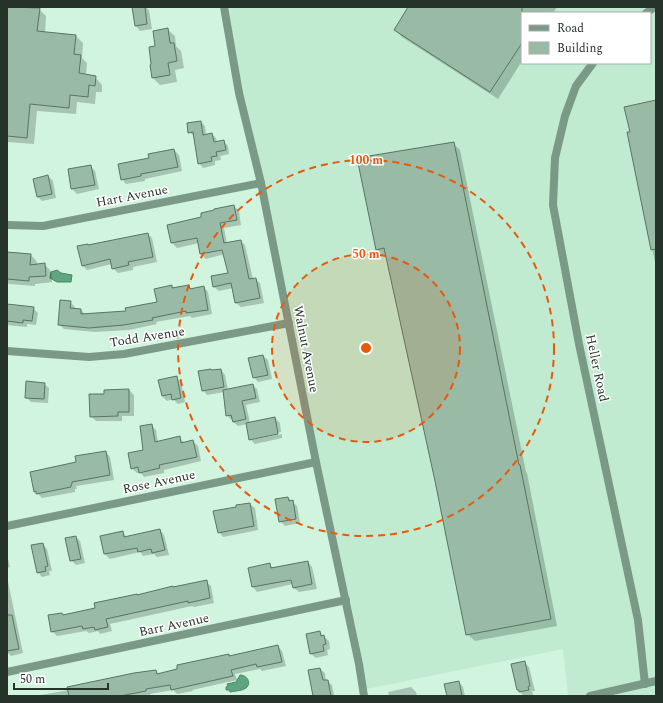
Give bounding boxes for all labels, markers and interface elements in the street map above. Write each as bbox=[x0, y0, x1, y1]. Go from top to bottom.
legend bbox=[521, 12, 651, 64]
text: Road bbox=[557, 19, 584, 38]
text: Building bbox=[557, 39, 603, 58]
text: 100 m bbox=[349, 151, 383, 170]
street label: Hart Avenue bbox=[94, 179, 170, 213]
text: 50 m bbox=[352, 245, 380, 264]
street label: Walnut Avenue bbox=[288, 304, 324, 394]
street label: Todd Avenue bbox=[108, 321, 186, 353]
street label: Heller Road bbox=[580, 332, 614, 404]
centre of rings bbox=[359, 341, 373, 355]
street label: Rose Avenue bbox=[121, 465, 197, 499]
street label: Barr Avenue bbox=[137, 608, 211, 642]
scale bar bbox=[14, 665, 108, 691]
text: 50 m bbox=[20, 670, 45, 689]

